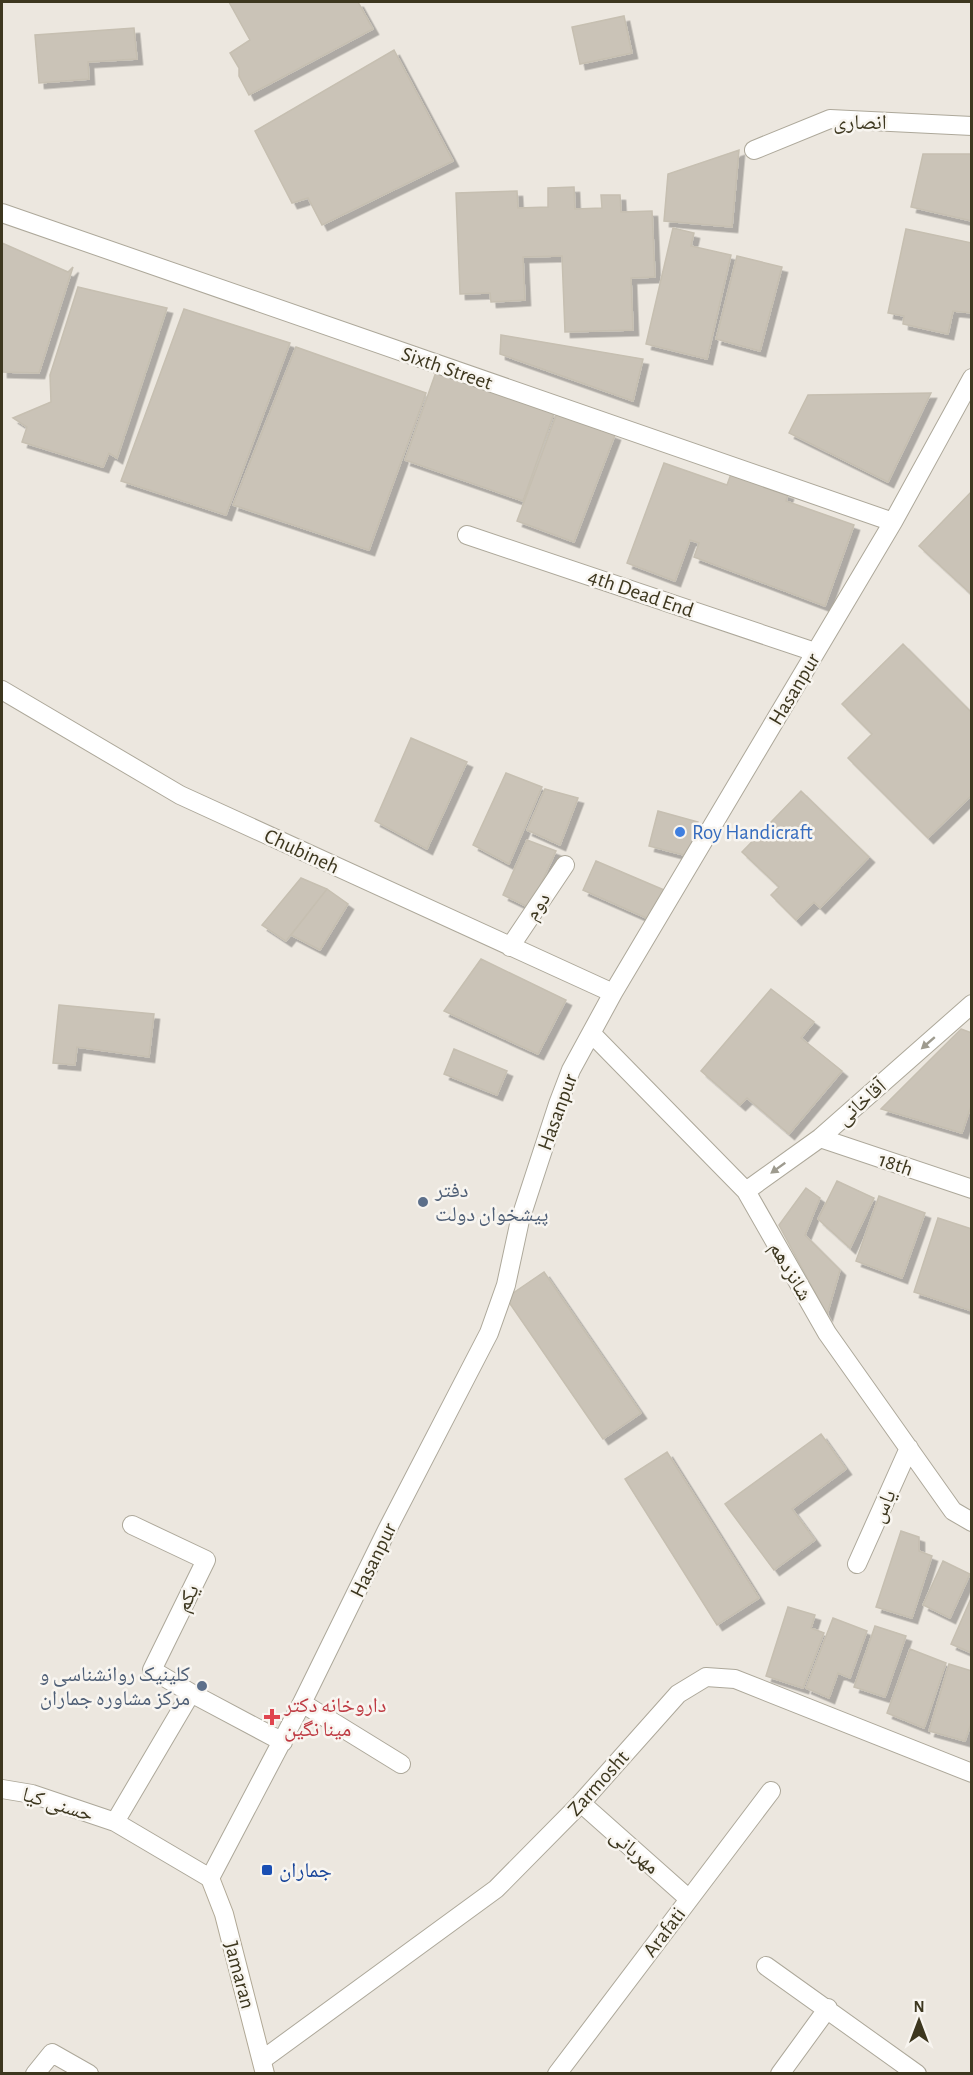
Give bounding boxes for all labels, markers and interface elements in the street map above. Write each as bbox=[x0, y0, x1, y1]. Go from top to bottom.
street label: انصاری bbox=[833, 112, 887, 134]
street label: Sixth Street bbox=[399, 343, 495, 394]
street label: 4th Dead End bbox=[585, 566, 696, 621]
street label: Hasanpur bbox=[765, 650, 824, 729]
place label: Roy Handicraft bbox=[692, 822, 813, 843]
street label: Chubineh bbox=[261, 825, 342, 878]
marker: Roy Handicraft bbox=[673, 825, 687, 839]
street label: دوم bbox=[521, 888, 557, 926]
one-way arrow bbox=[921, 1036, 936, 1049]
street label: Hasanpur bbox=[534, 1071, 581, 1153]
street label: آقاخانی bbox=[832, 1074, 892, 1131]
street label: 18th bbox=[876, 1149, 916, 1180]
one-way arrow bbox=[771, 1162, 787, 1174]
place label: دفتر پیشخوان دولت bbox=[434, 1180, 548, 1226]
marker: دفتر پیشخوان دولت bbox=[416, 1195, 430, 1209]
street label: شانزدهم bbox=[763, 1238, 816, 1306]
street label: یاس bbox=[867, 1486, 902, 1527]
street label: Hasanpur bbox=[347, 1520, 400, 1601]
street label: یکم bbox=[172, 1581, 206, 1617]
place label: کلینیک روانشناسی و مرکز مشاوره جماران bbox=[40, 1664, 190, 1710]
marker: کلینیک روانشناسی و مرکز مشاوره جماران bbox=[195, 1679, 209, 1693]
place label: داروخانه دکتر مینا نگین bbox=[283, 1695, 386, 1742]
marker: داروخانه دکتر مینا نگین bbox=[265, 1710, 279, 1724]
street label: Zarmosht bbox=[564, 1746, 633, 1820]
street label: حسنی کیا bbox=[19, 1784, 96, 1827]
street label: مهربانی bbox=[605, 1825, 663, 1880]
place label: جماران bbox=[279, 1860, 332, 1882]
marker: جماران bbox=[260, 1863, 274, 1877]
street label: Arafati bbox=[639, 1904, 690, 1961]
street label: Jamaran bbox=[220, 1939, 259, 2011]
north arrow bbox=[889, 1991, 949, 2051]
text: N bbox=[913, 1999, 925, 2015]

